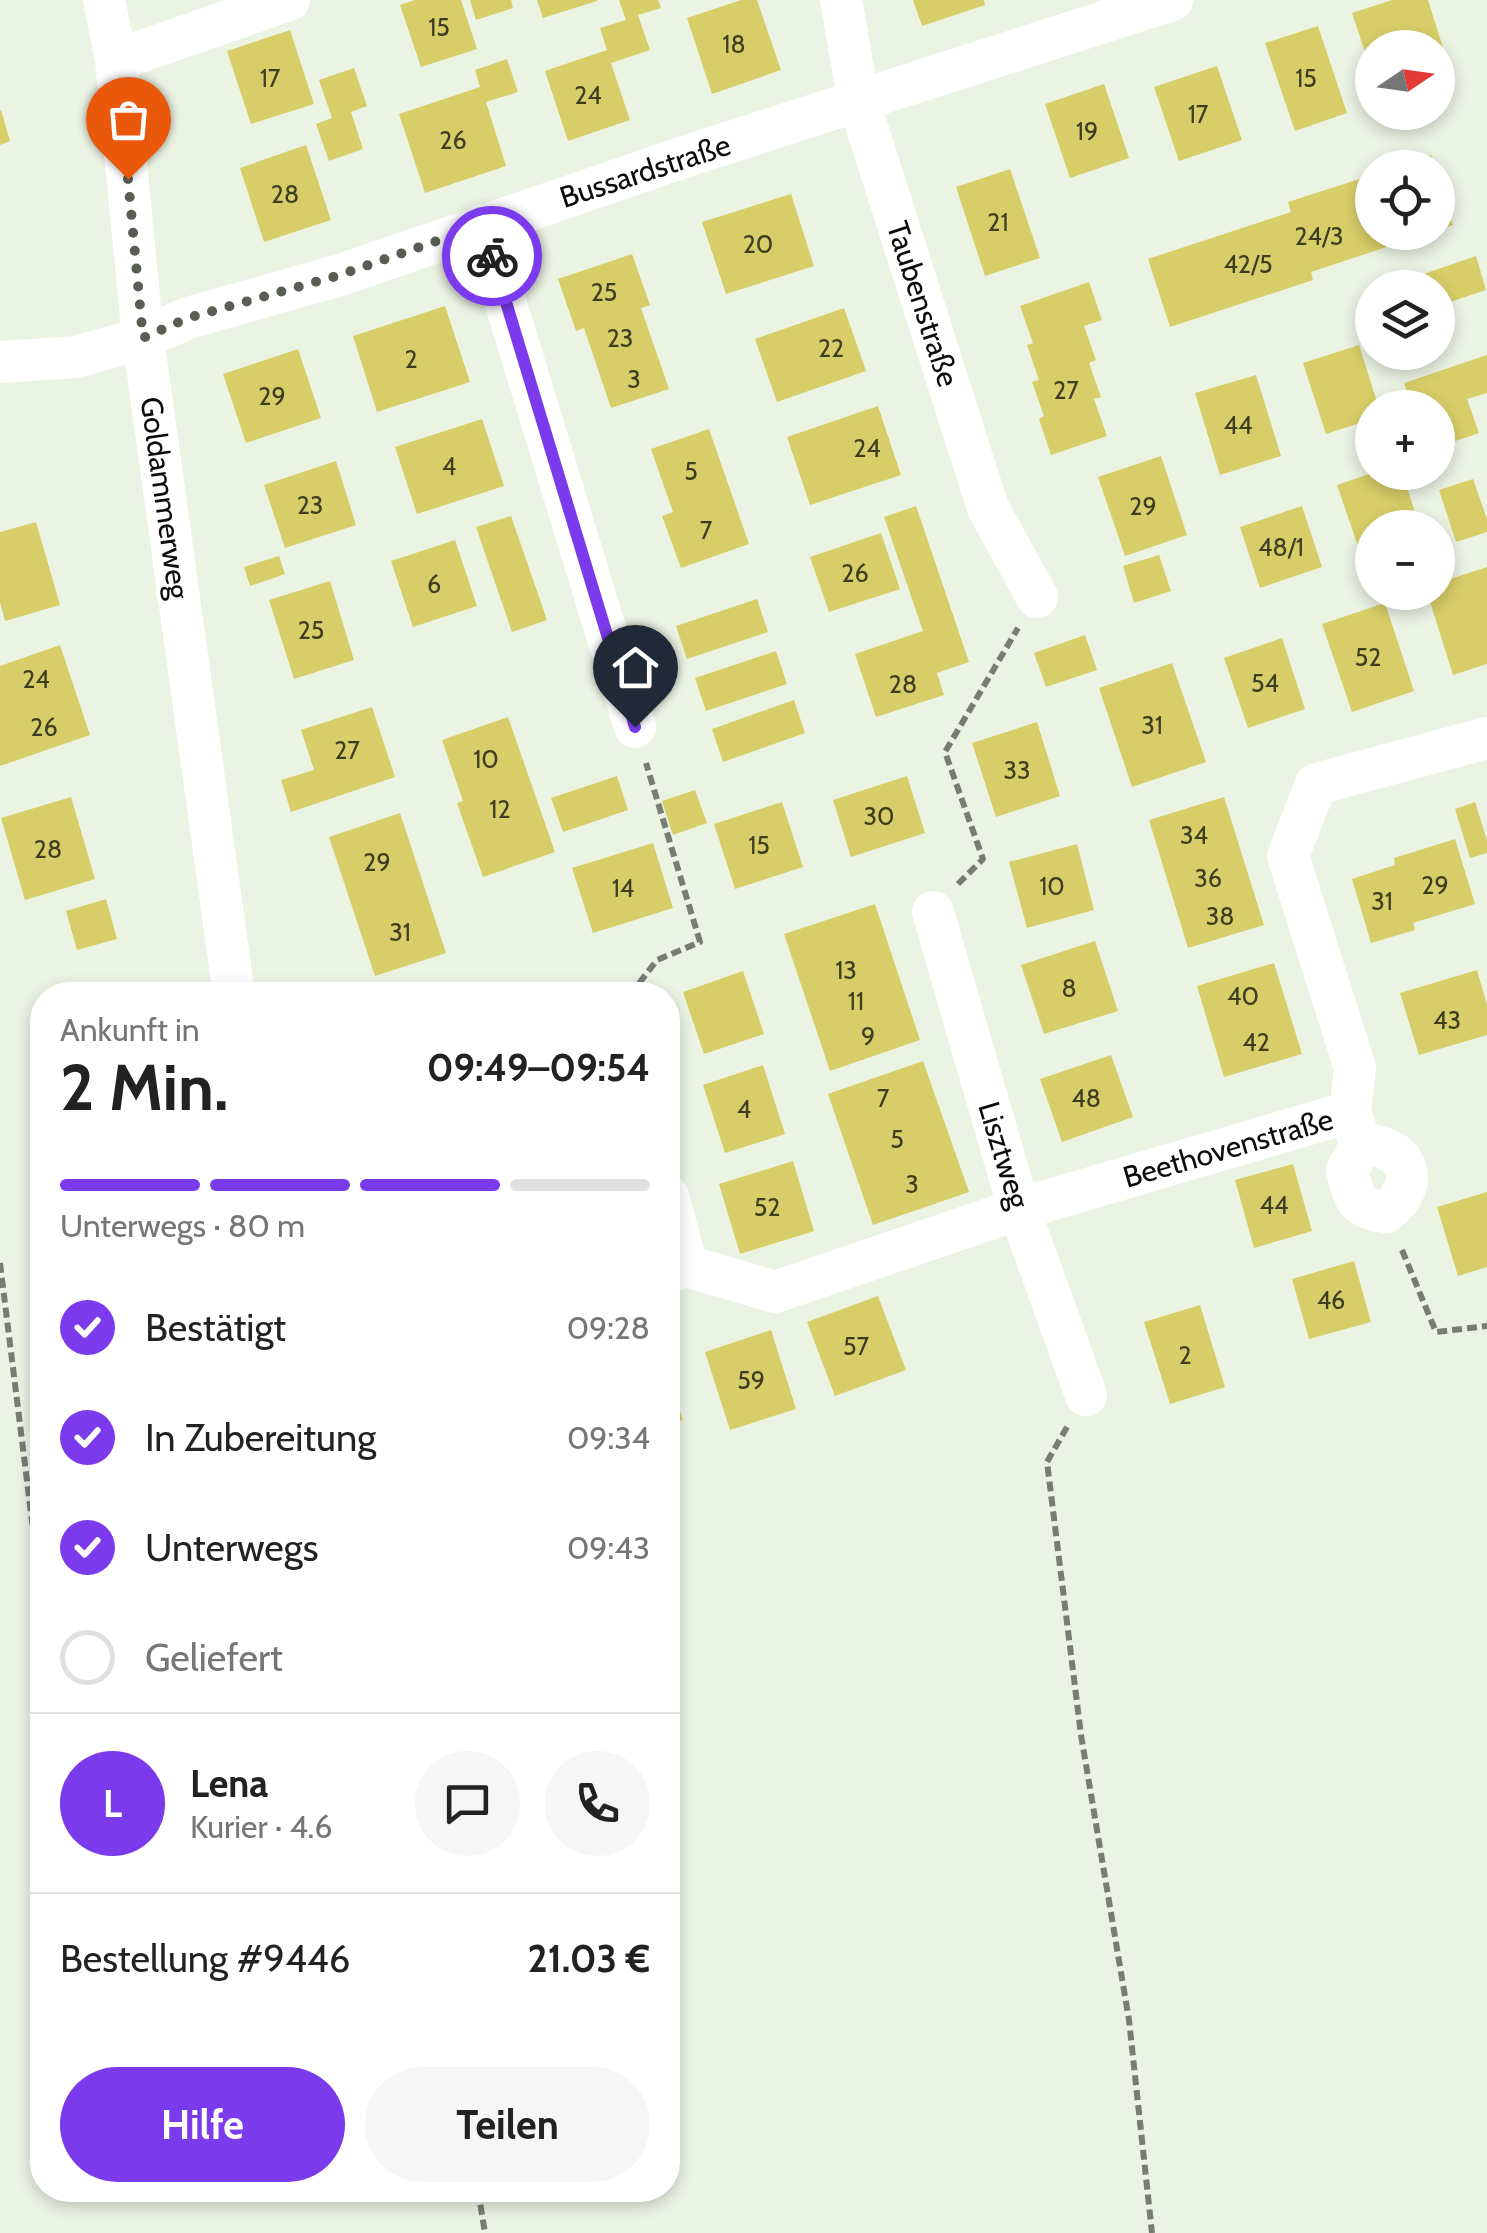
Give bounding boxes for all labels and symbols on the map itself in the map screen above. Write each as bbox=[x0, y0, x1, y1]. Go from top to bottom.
house number: 15 bbox=[428, 12, 450, 42]
house number: 18 bbox=[722, 29, 746, 59]
north arrow bbox=[1355, 30, 1455, 130]
house number: 17 bbox=[260, 63, 281, 93]
house number: 15 bbox=[1295, 63, 1317, 93]
pin bbox=[86, 77, 171, 180]
house number: 24 bbox=[574, 80, 602, 110]
house number: 17 bbox=[1188, 99, 1209, 129]
house number: 19 bbox=[1076, 116, 1098, 146]
house number: 26 bbox=[439, 125, 467, 155]
street label: Bussardstraße bbox=[555, 126, 735, 216]
house number: 28 bbox=[271, 179, 299, 209]
courier bbox=[442, 206, 542, 306]
house number: 21 bbox=[987, 207, 1009, 237]
street label: Taubenstraße bbox=[879, 217, 967, 391]
house number: 24/3 bbox=[1294, 221, 1344, 251]
house number: 20 bbox=[743, 229, 773, 259]
house number: 42/5 bbox=[1223, 249, 1273, 279]
house number: 25 bbox=[591, 277, 617, 307]
house number: 23 bbox=[607, 323, 633, 353]
house number: 22 bbox=[818, 333, 844, 363]
house number: 2 bbox=[404, 344, 418, 374]
house number: 3 bbox=[627, 364, 641, 394]
house number: 27 bbox=[1053, 375, 1079, 405]
house number: 29 bbox=[258, 381, 286, 411]
street label: Goldammerweg bbox=[132, 394, 198, 603]
house number: 44 bbox=[1224, 410, 1252, 440]
house number: 24 bbox=[853, 433, 881, 463]
house number: 4 bbox=[442, 451, 456, 481]
house number: 5 bbox=[684, 456, 698, 486]
house number: 23 bbox=[297, 490, 323, 520]
house number: 29 bbox=[1129, 491, 1157, 521]
house number: 7 bbox=[700, 515, 713, 545]
house number: 48/1 bbox=[1258, 532, 1304, 562]
house number: 26 bbox=[841, 558, 869, 588]
house number: 6 bbox=[427, 569, 441, 599]
house number: 25 bbox=[298, 615, 324, 645]
pin bbox=[593, 625, 678, 728]
house number: 52 bbox=[1355, 642, 1381, 672]
house number: 24 bbox=[22, 664, 50, 694]
house number: 54 bbox=[1251, 668, 1279, 698]
house number: 28 bbox=[889, 669, 917, 699]
house number: 31 bbox=[1141, 710, 1163, 740]
house number: 26 bbox=[30, 712, 58, 742]
house number: 27 bbox=[334, 735, 360, 765]
house number: 10 bbox=[473, 744, 499, 774]
house number: 33 bbox=[1003, 755, 1031, 785]
house number: 12 bbox=[489, 794, 511, 824]
house number: 30 bbox=[864, 801, 894, 831]
house number: 34 bbox=[1180, 820, 1208, 850]
house number: 15 bbox=[748, 830, 770, 860]
house number: 28 bbox=[34, 834, 62, 864]
house number: 29 bbox=[363, 847, 391, 877]
house number: 36 bbox=[1194, 863, 1222, 893]
house number: 29 bbox=[1421, 870, 1449, 900]
house number: 10 bbox=[1039, 871, 1065, 901]
house number: 14 bbox=[612, 873, 634, 903]
house number: 31 bbox=[1371, 886, 1393, 916]
house number: 38 bbox=[1206, 901, 1234, 931]
house number: 31 bbox=[389, 917, 411, 947]
house number: 13 bbox=[835, 955, 857, 985]
house number: 8 bbox=[1061, 973, 1077, 1003]
house number: 40 bbox=[1227, 981, 1259, 1011]
house number: 11 bbox=[848, 986, 864, 1016]
house number: 43 bbox=[1433, 1005, 1461, 1035]
house number: 9 bbox=[861, 1021, 875, 1051]
house number: 42 bbox=[1242, 1027, 1270, 1057]
house number: 7 bbox=[877, 1083, 890, 1113]
house number: 48 bbox=[1071, 1083, 1101, 1113]
house number: 4 bbox=[737, 1094, 751, 1124]
street label: Lisztweg bbox=[970, 1097, 1038, 1214]
street label: Beethovenstraße bbox=[1119, 1100, 1337, 1196]
house number: 5 bbox=[890, 1124, 904, 1154]
house number: 3 bbox=[905, 1169, 919, 1199]
house number: 44 bbox=[1260, 1190, 1288, 1220]
house number: 52 bbox=[754, 1192, 780, 1222]
house number: 46 bbox=[1317, 1285, 1345, 1315]
house number: 57 bbox=[843, 1331, 869, 1361]
house number: 2 bbox=[1178, 1340, 1192, 1370]
house number: 59 bbox=[737, 1365, 765, 1395]

